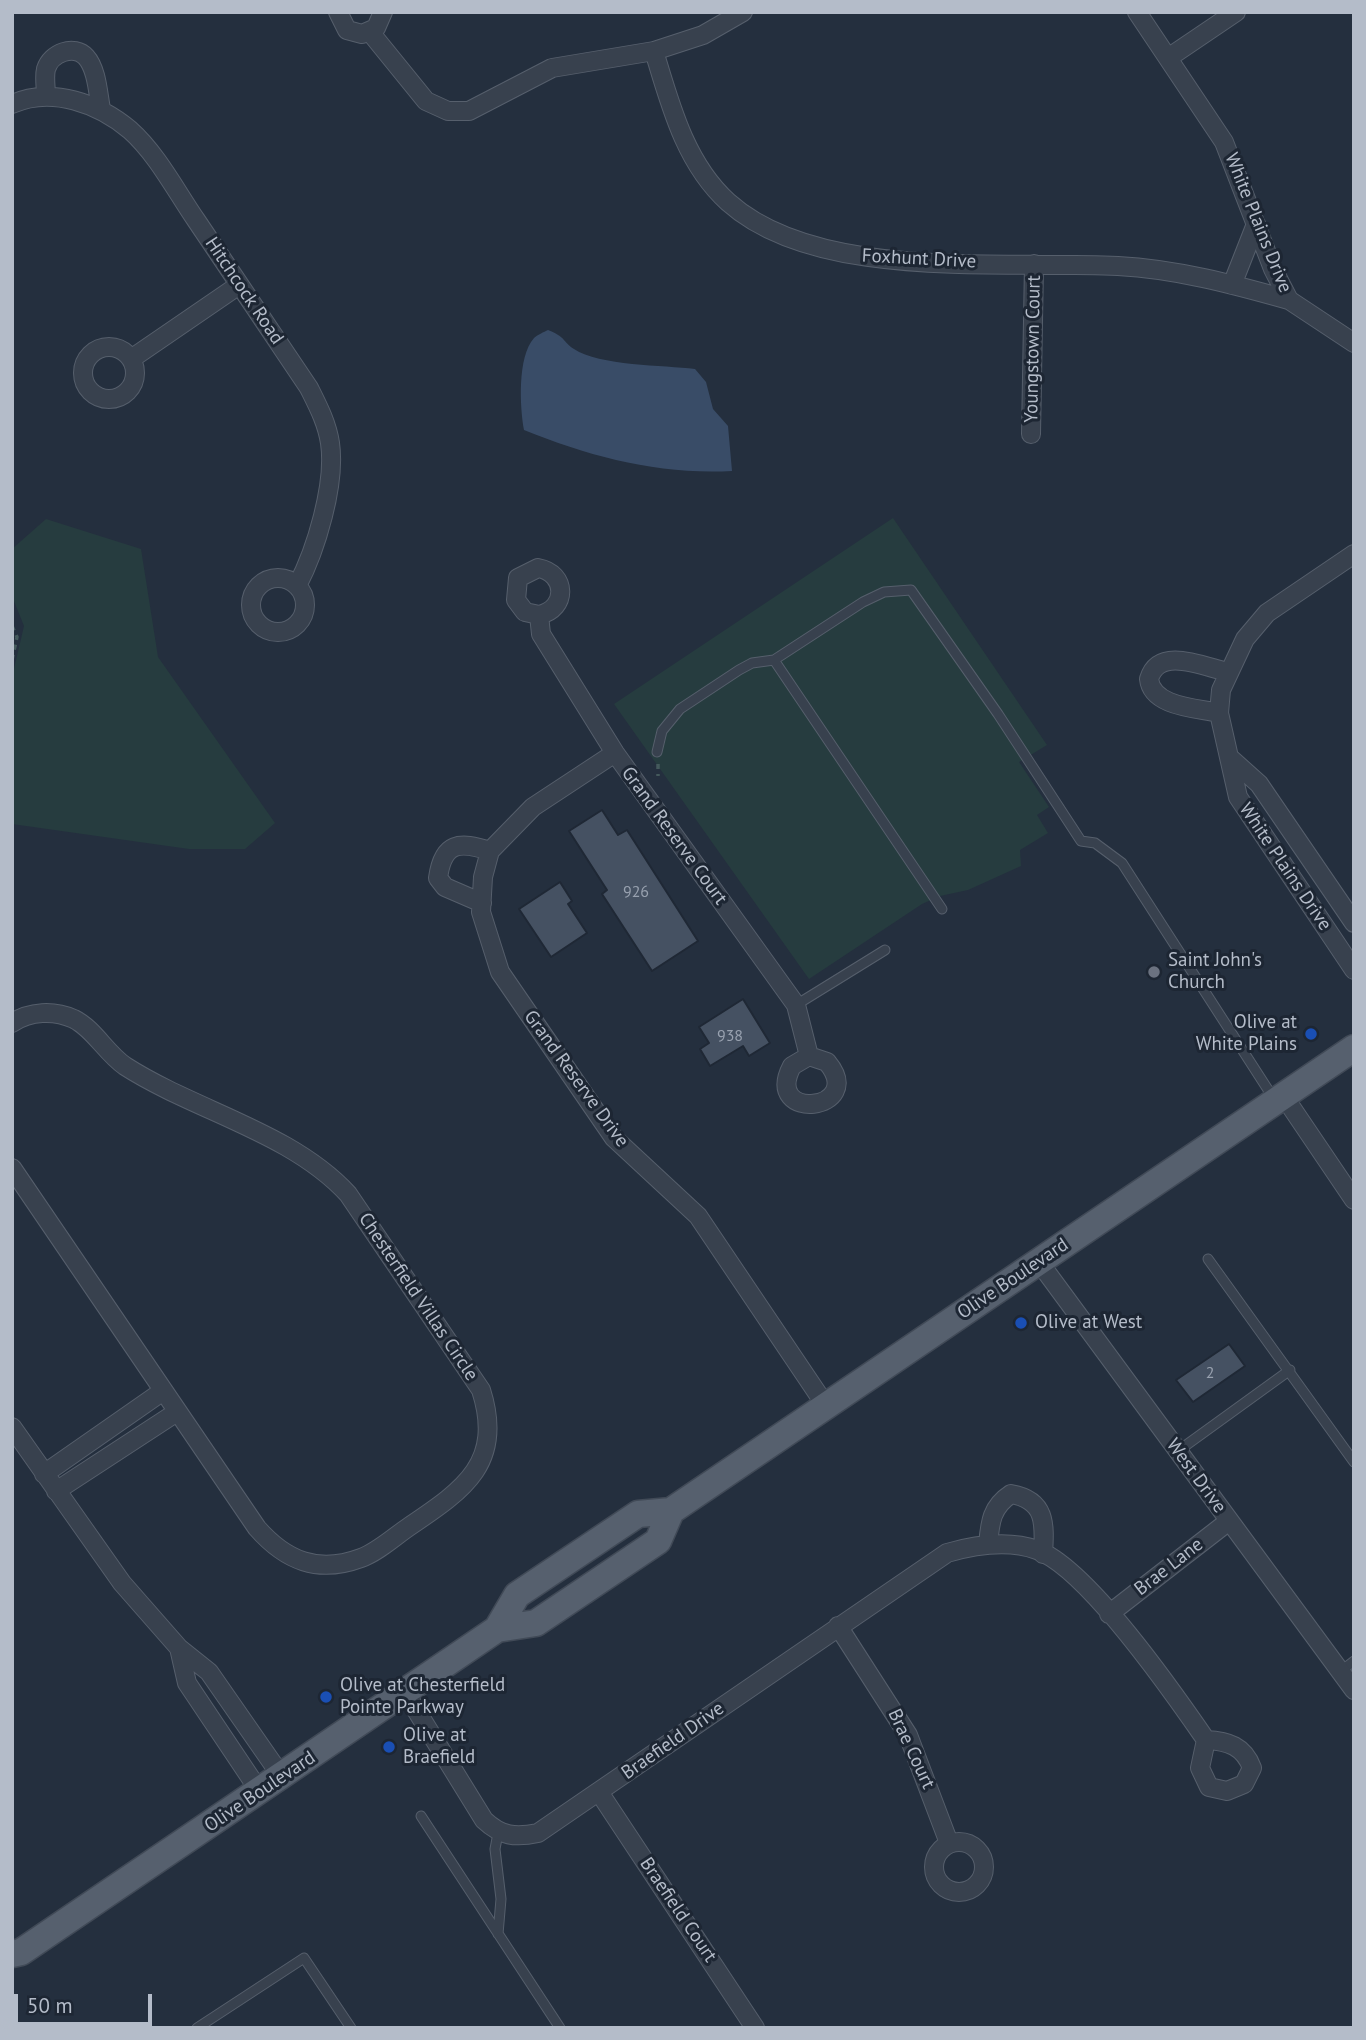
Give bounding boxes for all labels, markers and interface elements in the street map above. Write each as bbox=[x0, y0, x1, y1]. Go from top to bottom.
street label: White Plains Drive bbox=[1220, 150, 1296, 296]
street label: Hitchcock Road bbox=[200, 233, 288, 349]
street label: Foxhunt Drive bbox=[861, 245, 977, 273]
street label: Youngstown Court bbox=[1020, 275, 1046, 423]
street label: Grand Reserve Court bbox=[616, 763, 732, 909]
street label: White Plains Drive bbox=[1234, 799, 1336, 935]
house number: 926 bbox=[623, 882, 649, 902]
place label: Saint John's Church bbox=[1168, 950, 1262, 994]
marker: Saint John's Church bbox=[1146, 964, 1162, 980]
street label: Grand Reserve Drive bbox=[519, 1006, 633, 1152]
place label: Olive at White Plains bbox=[1196, 1012, 1297, 1056]
house number: 938 bbox=[717, 1026, 743, 1046]
marker: Olive at White Plains bbox=[1303, 1026, 1319, 1042]
street label: Chesterfield Villas Circle bbox=[353, 1209, 483, 1385]
street label: Olive Boulevard bbox=[953, 1234, 1073, 1324]
place label: Olive at West bbox=[1035, 1312, 1142, 1334]
marker: Olive at West bbox=[1013, 1315, 1029, 1331]
house number: 2 bbox=[1206, 1363, 1214, 1383]
street label: West Drive bbox=[1161, 1434, 1231, 1518]
street label: Brae Lane bbox=[1130, 1533, 1208, 1601]
place label: Olive at Chesterfield Pointe Parkway bbox=[340, 1675, 505, 1719]
marker: Olive at Chesterfield Pointe Parkway bbox=[318, 1689, 334, 1705]
street label: Braefield Drive bbox=[617, 1697, 729, 1785]
street label: Brae Court bbox=[883, 1705, 939, 1793]
place label: Olive at Braefield bbox=[403, 1725, 475, 1769]
marker: Olive at Braefield bbox=[381, 1739, 397, 1755]
street label: Olive Boulevard bbox=[200, 1747, 320, 1837]
street label: Braefield Court bbox=[635, 1853, 721, 1967]
scale bar bbox=[18, 1980, 156, 2024]
text: 50 m bbox=[27, 1992, 73, 2019]

